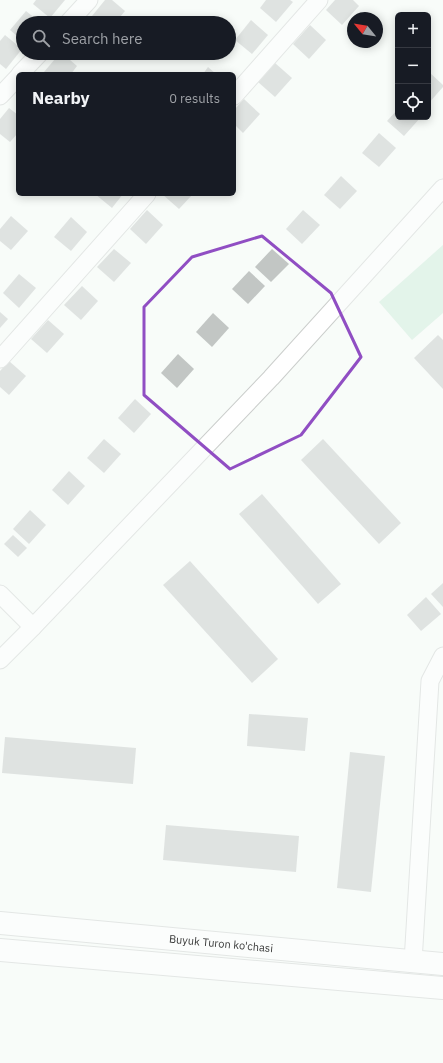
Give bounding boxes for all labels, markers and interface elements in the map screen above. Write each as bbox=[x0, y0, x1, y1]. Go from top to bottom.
north arrow bbox=[347, 12, 383, 48]
map controls bbox=[395, 12, 431, 120]
button: + bbox=[395, 12, 431, 48]
search box bbox=[16, 16, 236, 60]
icon: search bbox=[30, 27, 52, 49]
text: Search here bbox=[62, 29, 142, 48]
button: − bbox=[395, 48, 431, 84]
button: locate bbox=[395, 84, 431, 120]
text: Nearby bbox=[32, 87, 90, 109]
text: 0 results bbox=[169, 90, 220, 107]
street label: Buyuk Turon ko'chasi bbox=[168, 932, 274, 955]

